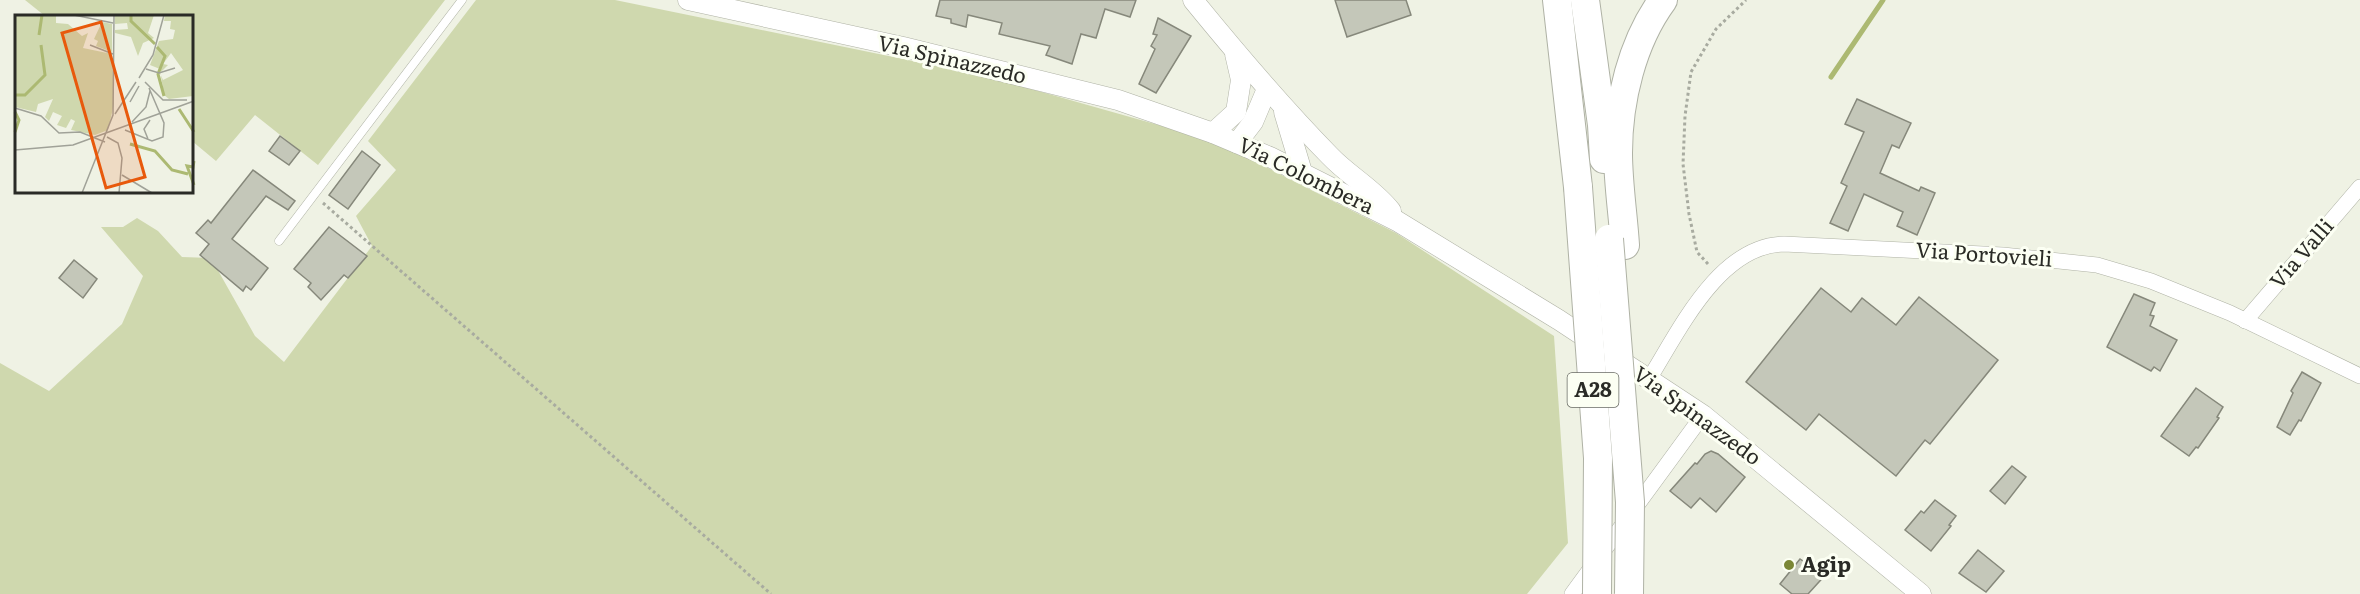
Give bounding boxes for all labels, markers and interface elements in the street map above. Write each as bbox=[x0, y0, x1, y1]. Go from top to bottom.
inset map bbox=[15, 15, 194, 194]
street label: Via Spinazzedo bbox=[875, 25, 1030, 90]
street label: Via Colombera bbox=[1234, 127, 1381, 220]
street label: Via Valli bbox=[2261, 210, 2339, 294]
street label: Via Portovieli bbox=[1915, 232, 2053, 273]
street label: Via Spinazzedo bbox=[1628, 357, 1769, 471]
road number: A28 bbox=[1568, 373, 1618, 407]
place label: Agip bbox=[1801, 547, 1851, 578]
marker: Agip bbox=[1782, 558, 1796, 572]

